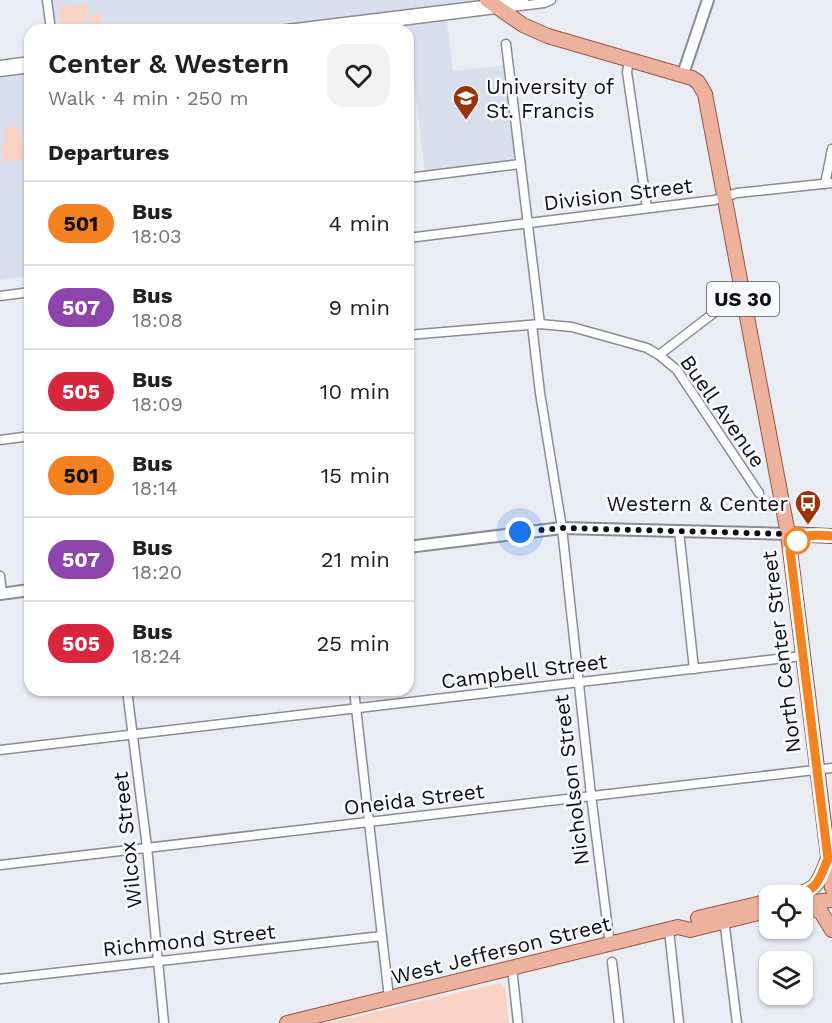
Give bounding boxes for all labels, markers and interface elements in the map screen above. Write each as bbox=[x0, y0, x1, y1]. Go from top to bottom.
button: heart bbox=[327, 44, 390, 107]
text: Center & Western bbox=[48, 47, 289, 80]
place label: University of St. Francis bbox=[486, 74, 614, 123]
school or university icon: University of St. Francis bbox=[451, 83, 481, 121]
text: Walk · 4 min · 250 m bbox=[48, 86, 249, 110]
text: Departures bbox=[48, 140, 169, 165]
street label: Division Street bbox=[542, 172, 694, 216]
text: Bus bbox=[132, 199, 172, 224]
text: 501 bbox=[64, 211, 98, 236]
text: 4 min bbox=[329, 211, 390, 236]
text: 18:03 bbox=[132, 224, 182, 248]
road number: US 30 bbox=[707, 282, 779, 316]
text: Bus bbox=[132, 283, 172, 308]
text: 507 bbox=[62, 295, 100, 320]
text: 9 min bbox=[328, 295, 390, 320]
text: 18:08 bbox=[132, 308, 183, 332]
street label: Buell Avenue bbox=[675, 350, 771, 472]
text: Bus bbox=[132, 367, 172, 392]
text: 505 bbox=[62, 379, 100, 404]
text: 10 min bbox=[320, 379, 390, 404]
text: 18:09 bbox=[132, 392, 183, 416]
text: Bus bbox=[132, 451, 172, 476]
text: 501 bbox=[64, 463, 98, 488]
text: 15 min bbox=[321, 463, 390, 488]
text: 18:14 bbox=[132, 476, 178, 500]
bus stop icon: Western & Center bbox=[793, 488, 823, 526]
place label: Western & Center bbox=[607, 491, 788, 516]
your location bbox=[505, 517, 535, 547]
unlabelled marker bbox=[784, 528, 810, 554]
text: Bus bbox=[132, 535, 172, 560]
text: 507 bbox=[62, 547, 100, 572]
text: 21 min bbox=[321, 547, 390, 572]
street label: North Center Street bbox=[756, 549, 806, 755]
text: 18:20 bbox=[132, 560, 182, 584]
text: Bus bbox=[132, 619, 172, 644]
text: 505 bbox=[62, 631, 100, 656]
text: 25 min bbox=[316, 631, 390, 656]
text: 18:24 bbox=[132, 644, 181, 668]
street label: Campbell Street bbox=[439, 648, 609, 694]
street label: Nicholson Street bbox=[548, 693, 594, 867]
street label: Wilcox Street bbox=[107, 770, 147, 910]
street label: Oneida Street bbox=[342, 778, 486, 820]
map controls bbox=[759, 885, 813, 1005]
button: locate bbox=[759, 885, 813, 939]
street label: West Jefferson Street bbox=[389, 911, 614, 989]
street label: Richmond Street bbox=[101, 918, 277, 961]
button: layers bbox=[759, 951, 813, 1005]

